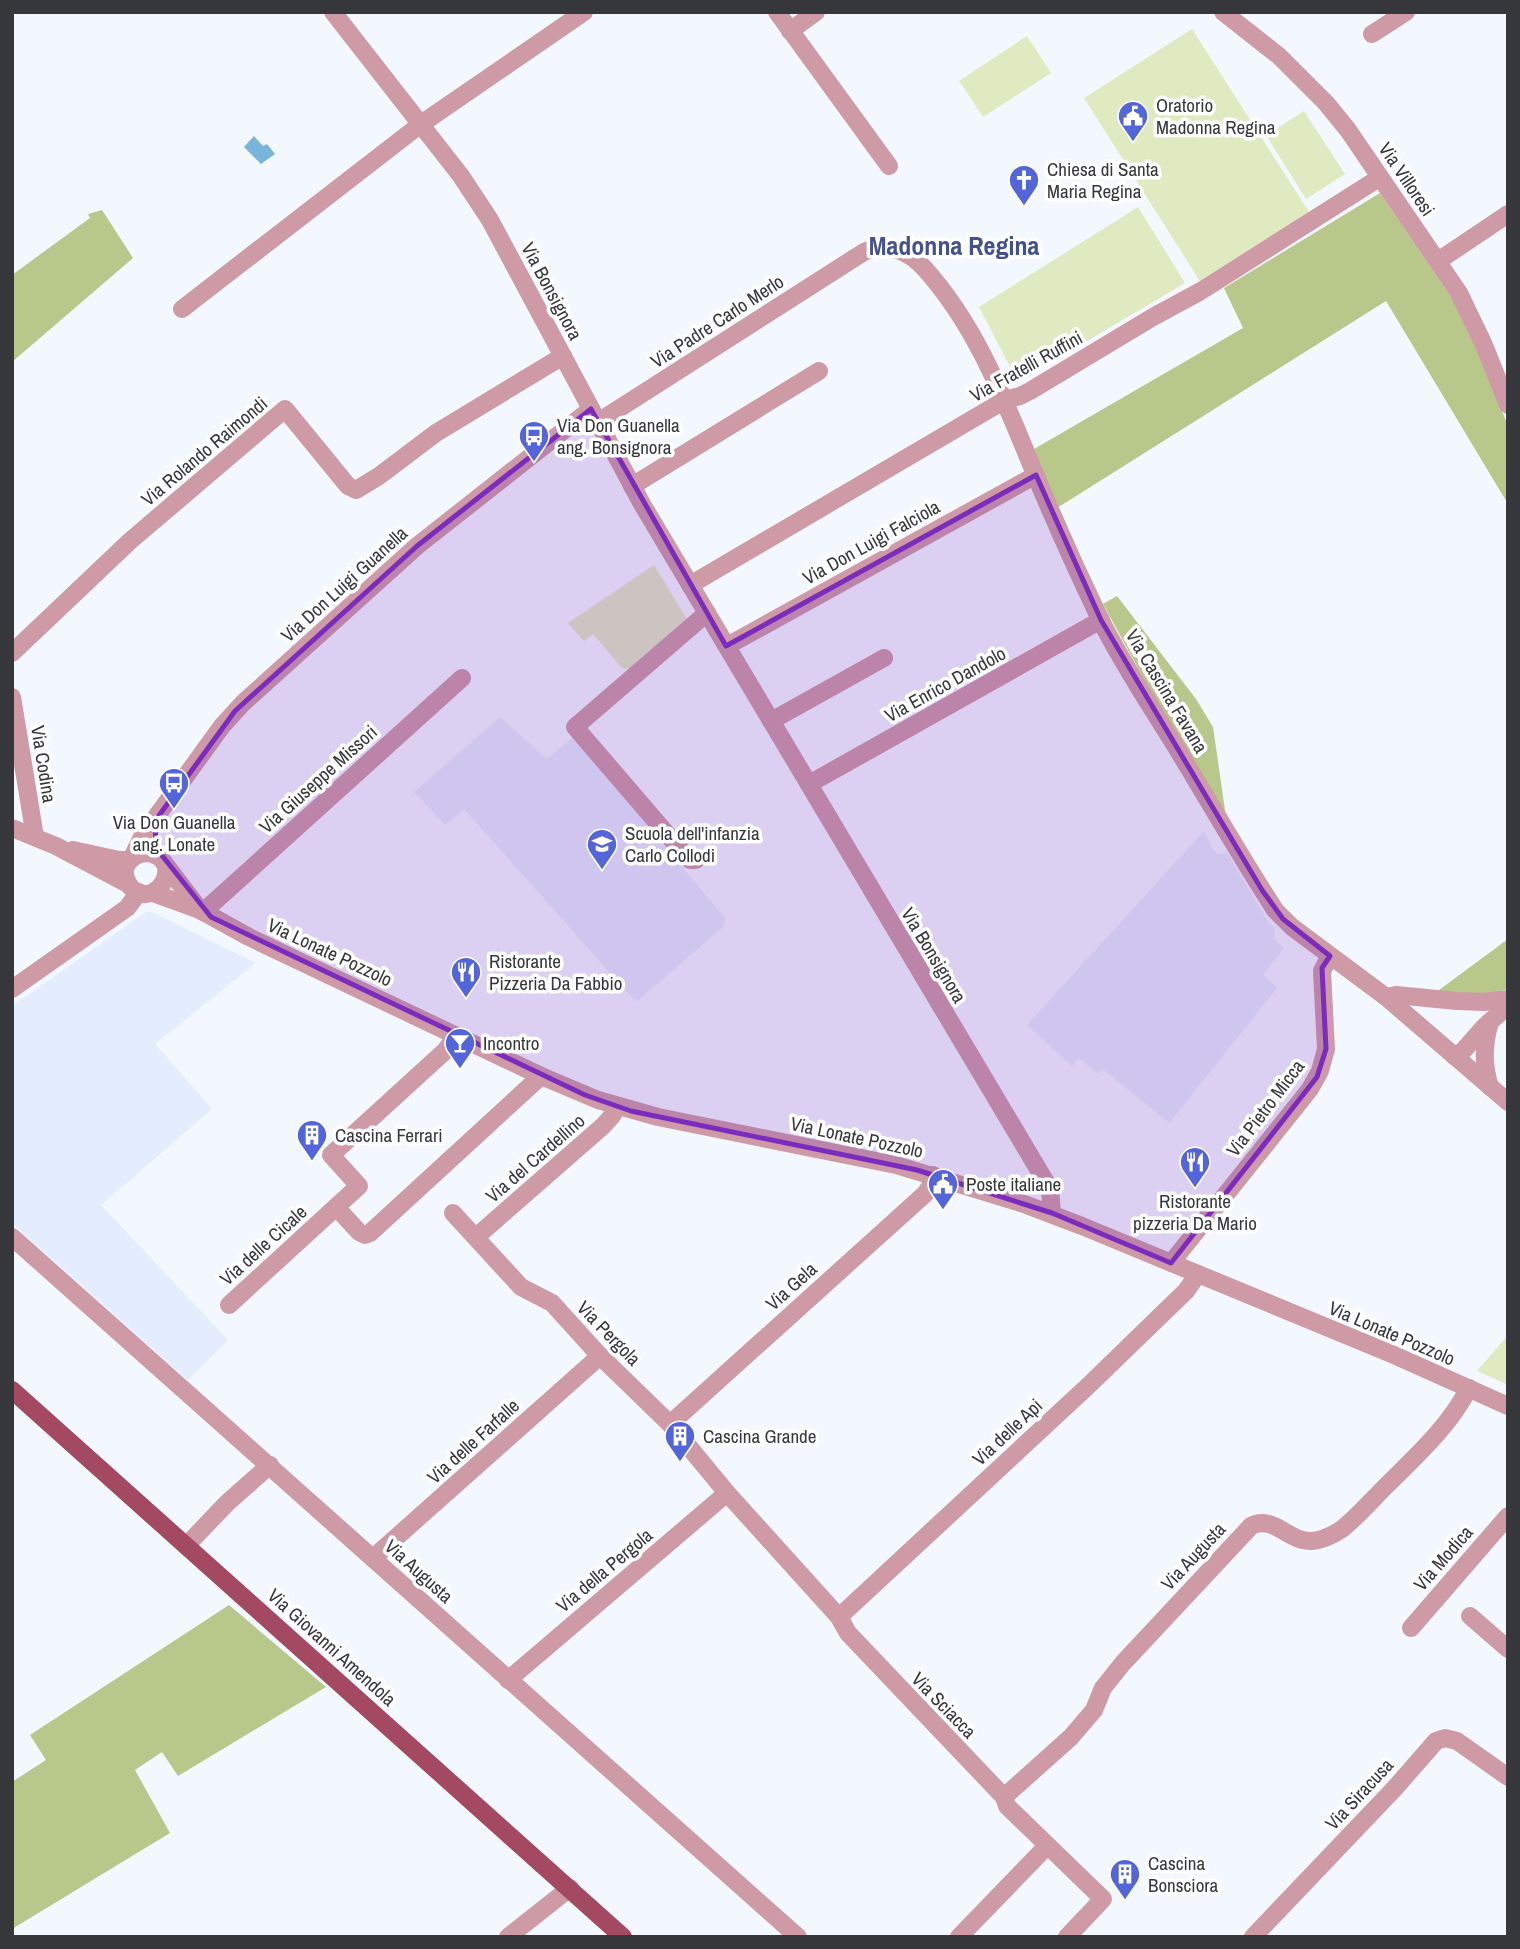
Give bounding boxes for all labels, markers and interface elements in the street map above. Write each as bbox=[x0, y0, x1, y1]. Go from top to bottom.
place label: Oratorio Madonna Regina bbox=[1156, 92, 1276, 140]
public building icon: Oratorio Madonna Regina bbox=[1116, 99, 1150, 143]
street label: Via Villoresi bbox=[1373, 137, 1441, 221]
place label: Chiesa di Santa Maria Regina bbox=[1047, 156, 1159, 204]
church icon: Chiesa di Santa Maria Regina bbox=[1007, 163, 1041, 207]
district label: Madonna Regina bbox=[869, 228, 1039, 263]
street label: Via Bonsignora bbox=[515, 238, 589, 345]
street label: Via Padre Carlo Merlo bbox=[645, 268, 789, 374]
street label: Via Fratelli Ruffini bbox=[965, 324, 1087, 408]
street label: Via Rolando Raimondi bbox=[135, 390, 273, 512]
place label: Via Don Guanella ang. Bonsignora bbox=[557, 412, 680, 460]
bus stop icon: Via Don Guanella ang. Bonsignora bbox=[517, 419, 551, 463]
street label: Via Don Luigi Falciola bbox=[798, 493, 945, 590]
street label: Via Don Luigi Guanella bbox=[275, 520, 413, 648]
street label: Via Cascina Favana bbox=[1120, 624, 1214, 758]
street label: Via Enrico Dandolo bbox=[880, 640, 1010, 728]
street label: Via Giuseppe Missori bbox=[253, 719, 383, 839]
street label: Via Codina bbox=[25, 724, 63, 805]
bus stop icon: Via Don Guanella ang. Lonate bbox=[157, 766, 191, 810]
place label: Via Don Guanella ang. Lonate bbox=[113, 809, 236, 857]
place label: Scuola dell'infanzia Carlo Collodi bbox=[625, 820, 760, 868]
school or university icon: Scuola dell'infanzia Carlo Collodi bbox=[585, 827, 619, 871]
street label: Via Bonsignora bbox=[895, 902, 973, 1008]
street label: Via Lonate Pozzolo bbox=[263, 912, 397, 992]
place label: Ristorante Pizzeria Da Fabbio bbox=[489, 948, 622, 996]
restaurant icon: Ristorante Pizzeria Da Fabbio bbox=[449, 955, 483, 999]
bar icon: Incontro bbox=[443, 1026, 477, 1070]
place label: Incontro bbox=[483, 1030, 539, 1056]
street label: Via Pietro Micca bbox=[1220, 1054, 1310, 1162]
street label: Via del Cardellino bbox=[480, 1108, 590, 1208]
street label: Via Lonate Pozzolo bbox=[788, 1110, 926, 1164]
building icon: Cascina Ferrari bbox=[295, 1118, 329, 1162]
place label: Cascina Ferrari bbox=[335, 1122, 442, 1148]
restaurant icon: Ristorante pizzeria Da Mario bbox=[1178, 1145, 1212, 1189]
public building icon: Poste italiane bbox=[926, 1167, 960, 1211]
place label: Poste italiane bbox=[966, 1171, 1061, 1197]
place label: Ristorante pizzeria Da Mario bbox=[1133, 1188, 1257, 1236]
street label: Via delle Cicale bbox=[214, 1199, 312, 1291]
street label: Via Gela bbox=[760, 1256, 822, 1316]
street label: Via Pergola bbox=[571, 1295, 647, 1371]
street label: Via Lonate Pozzolo bbox=[1325, 1295, 1459, 1371]
street label: Via delle Farfalle bbox=[421, 1393, 525, 1489]
street label: Via delle Api bbox=[966, 1393, 1048, 1471]
building icon: Cascina Grande bbox=[663, 1419, 697, 1463]
place label: Cascina Grande bbox=[703, 1423, 816, 1449]
street label: Via Augusta bbox=[1155, 1516, 1231, 1596]
street label: Via Modica bbox=[1407, 1520, 1479, 1596]
street label: Via della Pergola bbox=[550, 1522, 658, 1618]
street label: Via Augusta bbox=[379, 1533, 459, 1609]
street label: Via Giovanni Amendola bbox=[262, 1582, 402, 1712]
street label: Via Sciacca bbox=[906, 1666, 982, 1744]
street label: Via Siracusa bbox=[1319, 1752, 1399, 1835]
place label: Cascina Bonsciora bbox=[1148, 1850, 1218, 1898]
building icon: Cascina Bonsciora bbox=[1108, 1857, 1142, 1901]

